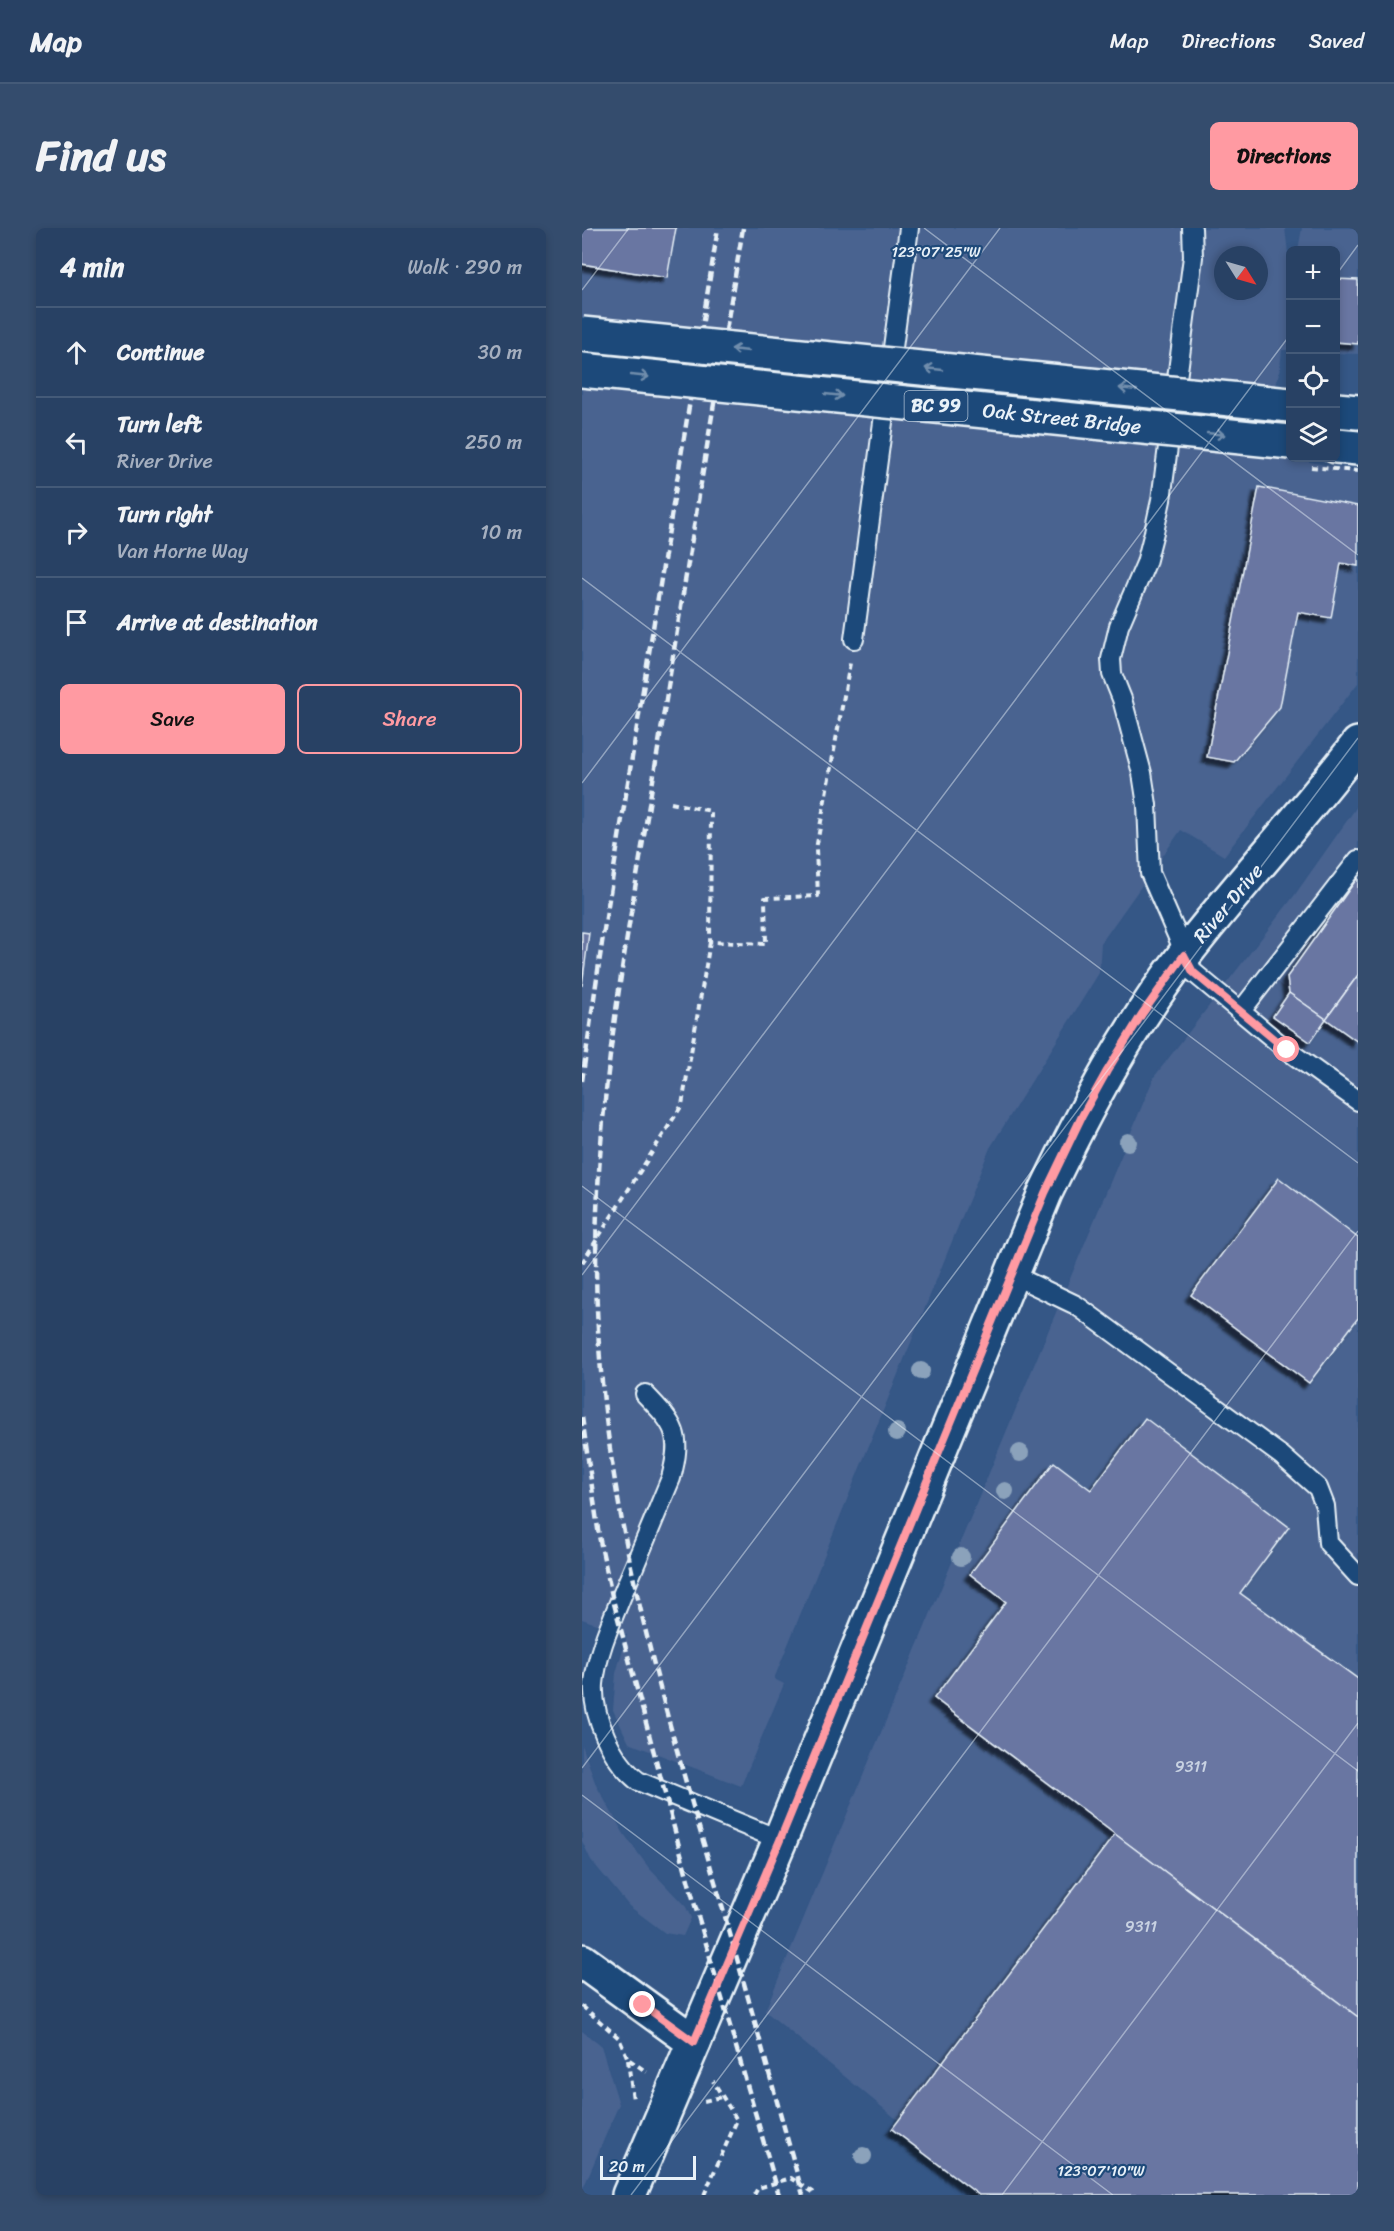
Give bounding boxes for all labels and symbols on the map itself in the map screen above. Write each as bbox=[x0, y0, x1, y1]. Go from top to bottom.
text: 123°07'25"W bbox=[892, 239, 981, 265]
north arrow bbox=[1214, 246, 1268, 300]
one-way arrow bbox=[730, 344, 750, 355]
one-way arrow bbox=[924, 363, 944, 374]
one-way arrow bbox=[630, 370, 650, 381]
one-way arrow bbox=[1118, 383, 1138, 394]
one-way arrow bbox=[824, 390, 844, 401]
road number: BC 99 bbox=[904, 391, 968, 421]
street label: Oak Street Bridge bbox=[981, 393, 1143, 444]
one-way arrow bbox=[1206, 429, 1226, 440]
street label: River Drive bbox=[1184, 855, 1273, 951]
route start bbox=[1273, 1036, 1299, 1062]
house number: 9311 bbox=[1175, 1752, 1207, 1781]
house number: 9311 bbox=[1125, 1912, 1157, 1941]
route end bbox=[629, 1991, 655, 2017]
scale bar bbox=[600, 2153, 696, 2180]
text: 123°07'10"W bbox=[1057, 2158, 1145, 2184]

